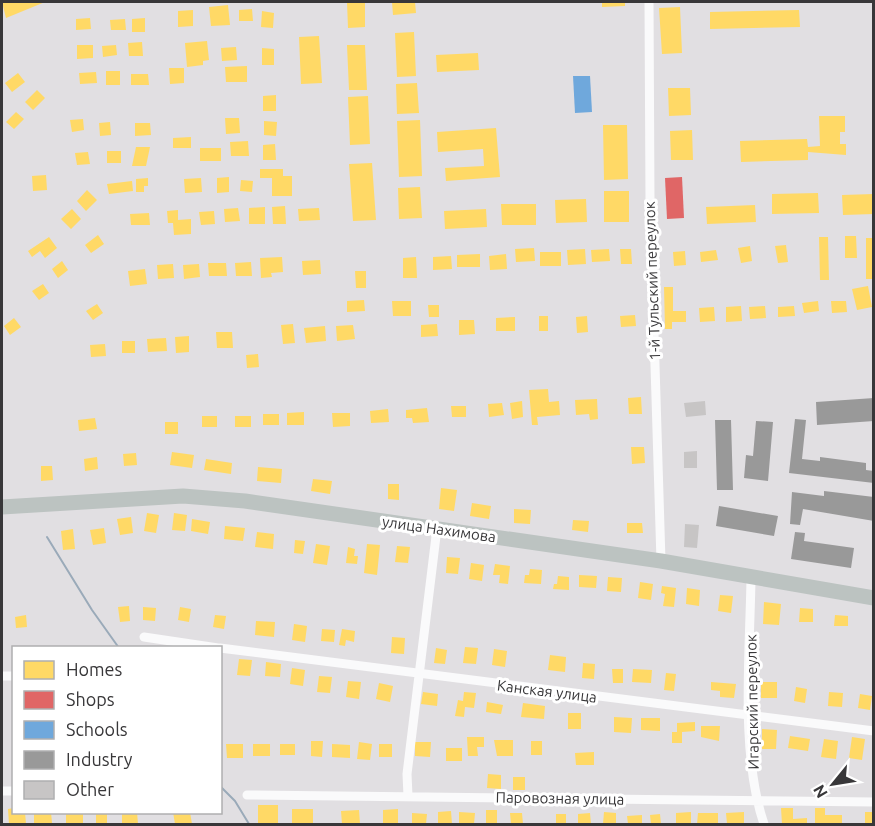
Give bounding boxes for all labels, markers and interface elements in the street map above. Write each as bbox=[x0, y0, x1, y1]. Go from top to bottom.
street label: 1-й Тульский переулок bbox=[641, 201, 663, 361]
street label: улица Нахимова bbox=[381, 513, 497, 545]
street label: Игарский переулок bbox=[742, 634, 762, 770]
legend bbox=[12, 646, 222, 814]
text: Homes bbox=[66, 659, 123, 679]
street label: Канская улица bbox=[496, 676, 598, 706]
text: Shops bbox=[66, 689, 115, 709]
text: Schools bbox=[66, 719, 128, 739]
text: Industry bbox=[66, 749, 133, 769]
north arrow bbox=[803, 754, 863, 814]
text: Other bbox=[66, 779, 114, 799]
text: N bbox=[809, 782, 831, 801]
street label: Паровозная улица bbox=[495, 788, 625, 808]

